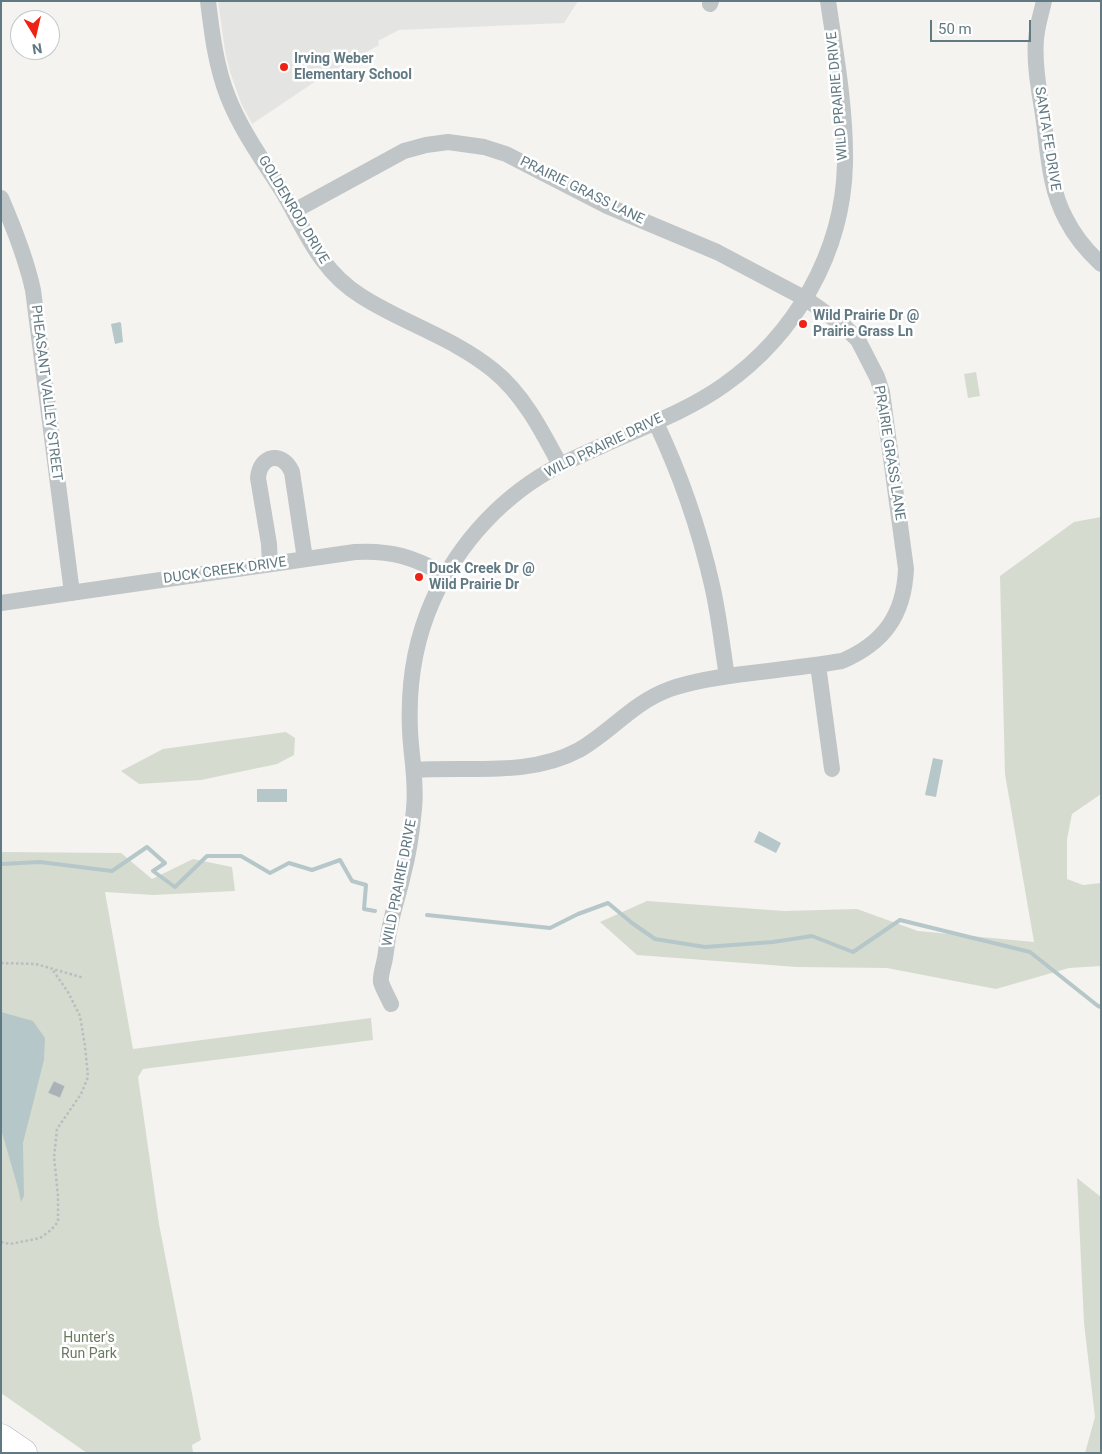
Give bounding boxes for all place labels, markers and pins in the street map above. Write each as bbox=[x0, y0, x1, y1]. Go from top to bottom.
place label: Irving Weber Elementary School bbox=[294, 51, 412, 84]
marker: Irving Weber Elementary School bbox=[278, 61, 290, 73]
place label: Wild Prairie Dr @ Prairie Grass Ln bbox=[813, 308, 919, 341]
marker: Wild Prairie Dr @ Prairie Grass Ln bbox=[797, 318, 809, 330]
place label: Duck Creek Dr @ Wild Prairie Dr bbox=[429, 561, 535, 594]
marker: Duck Creek Dr @ Wild Prairie Dr bbox=[413, 571, 425, 583]

